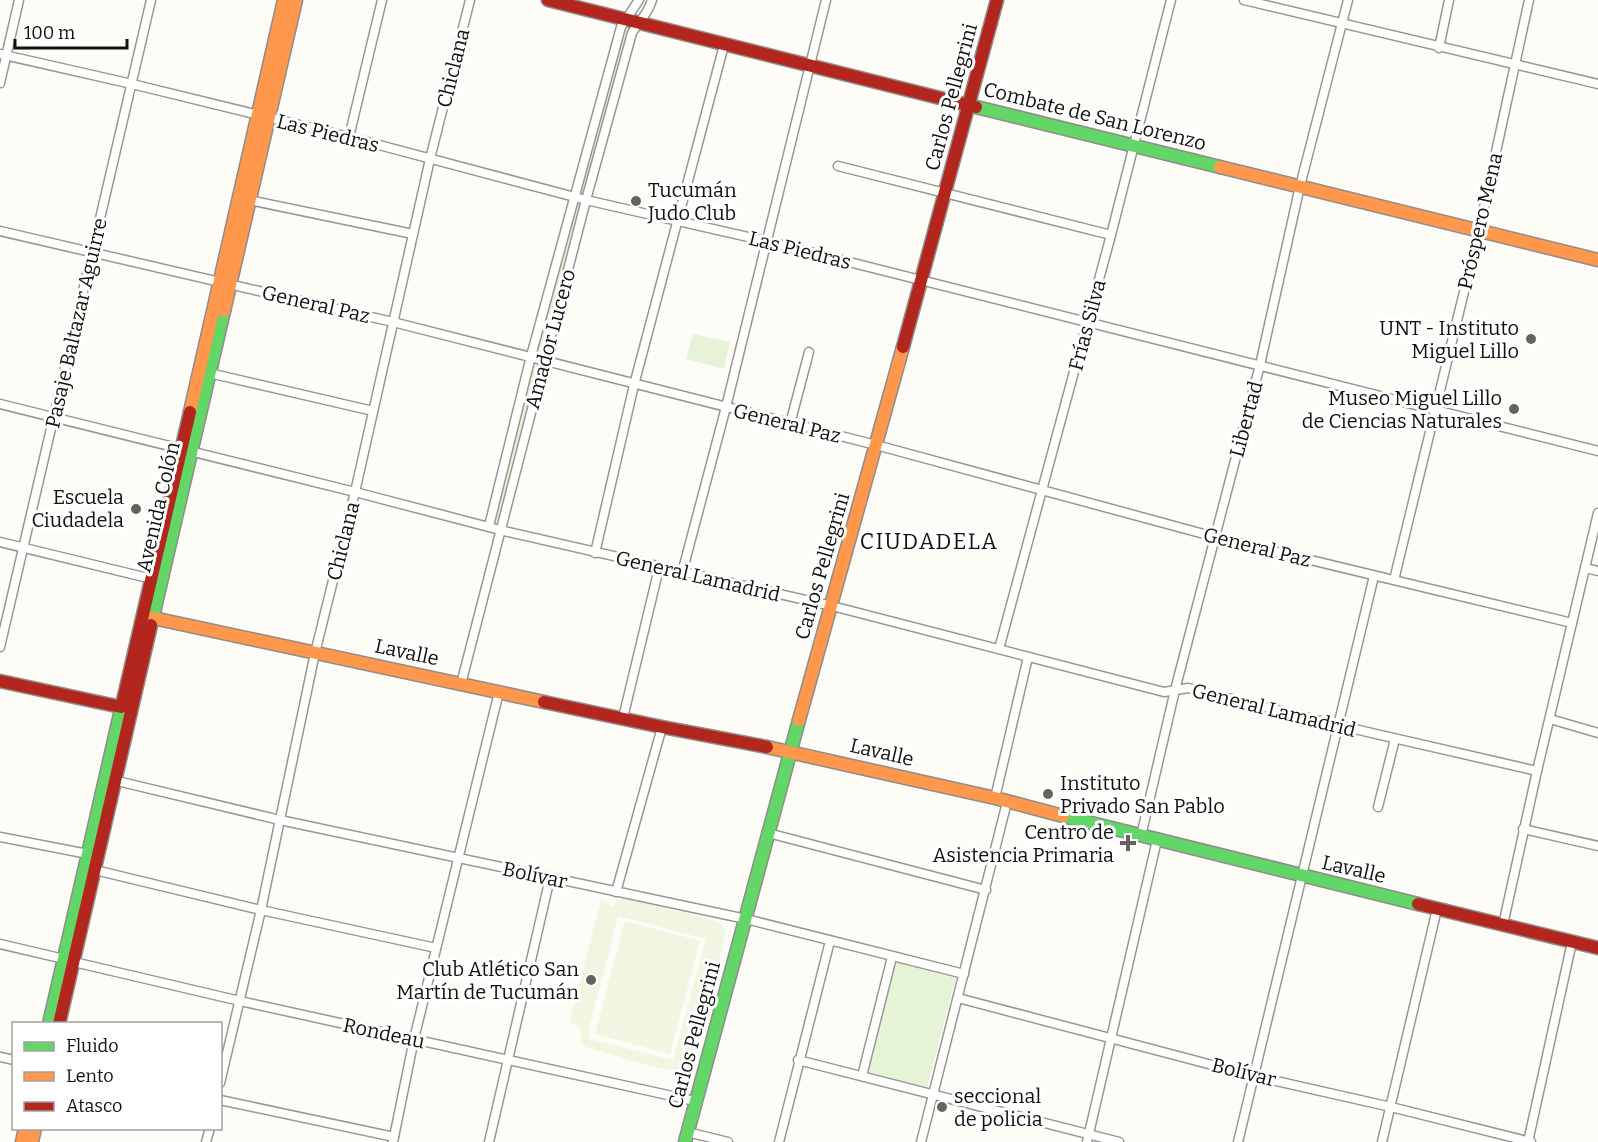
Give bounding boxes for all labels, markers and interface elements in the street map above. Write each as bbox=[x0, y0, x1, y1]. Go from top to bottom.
scale bar bbox=[15, 12, 128, 50]
street label: Carlos Pellegrini bbox=[920, 21, 982, 173]
text: 100 m bbox=[24, 22, 75, 44]
street label: Chiclana bbox=[432, 26, 474, 110]
street label: Combate de San Lorenzo bbox=[981, 77, 1209, 155]
street label: Las Piedras bbox=[274, 109, 382, 157]
street label: Próspero Mena bbox=[1453, 150, 1507, 292]
place label: Tucumán Judo Club bbox=[647, 178, 737, 225]
marker: Tucumán Judo Club bbox=[629, 194, 643, 208]
street label: Pasaje Baltazar Aguirre bbox=[40, 216, 113, 431]
street label: Las Piedras bbox=[746, 226, 854, 274]
street label: Amador Lucero bbox=[520, 266, 580, 412]
street label: Frías Silva bbox=[1063, 277, 1111, 373]
street label: General Paz bbox=[260, 280, 372, 328]
place label: UNT - Instituto Miguel Lillo bbox=[1379, 316, 1519, 363]
marker: UNT - Instituto Miguel Lillo bbox=[1524, 332, 1538, 346]
street label: Libertad bbox=[1224, 378, 1268, 460]
place label: Museo Miguel Lillo de Ciencias Naturales bbox=[1302, 386, 1502, 433]
street label: General Paz bbox=[731, 398, 843, 448]
marker: Museo Miguel Lillo de Ciencias Naturales bbox=[1507, 402, 1521, 416]
street label: Avenida Colón bbox=[131, 439, 185, 575]
place label: Escuela Ciudadela bbox=[32, 485, 124, 532]
street label: Carlos Pellegrini bbox=[790, 490, 854, 642]
street label: Chiclana bbox=[322, 499, 364, 583]
marker: Escuela Ciudadela bbox=[129, 502, 143, 516]
street label: General Paz bbox=[1201, 522, 1313, 572]
district label: CIUDADELA bbox=[860, 528, 998, 555]
street label: General Lamadrid bbox=[613, 545, 783, 607]
street label: Lavalle bbox=[373, 634, 441, 670]
street label: General Lamadrid bbox=[1190, 678, 1359, 742]
street label: Lavalle bbox=[848, 733, 916, 771]
place label: Instituto Privado San Pablo bbox=[1060, 771, 1225, 818]
marker: Instituto Privado San Pablo bbox=[1041, 787, 1055, 801]
place label: Centro de Asistencia Primaria bbox=[932, 820, 1114, 867]
marker: Centro de Asistencia Primaria bbox=[1119, 834, 1137, 852]
street label: Lavalle bbox=[1320, 850, 1388, 888]
street label: Bolívar bbox=[501, 856, 570, 894]
place label: Club Atlético San Martín de Tucumán bbox=[396, 957, 579, 1004]
street label: Carlos Pellegrini bbox=[663, 959, 725, 1111]
marker: Club Atlético San Martín de Tucumán bbox=[584, 973, 598, 987]
street label: Rondeau bbox=[341, 1013, 427, 1053]
legend bbox=[12, 1022, 222, 1130]
text: Fluido bbox=[66, 1035, 119, 1057]
street label: Bolívar bbox=[1209, 1052, 1279, 1092]
text: Lento bbox=[66, 1065, 114, 1087]
place label: seccional de policia bbox=[954, 1084, 1043, 1131]
text: Atasco bbox=[66, 1095, 122, 1117]
marker: seccional de policia bbox=[935, 1100, 949, 1114]

